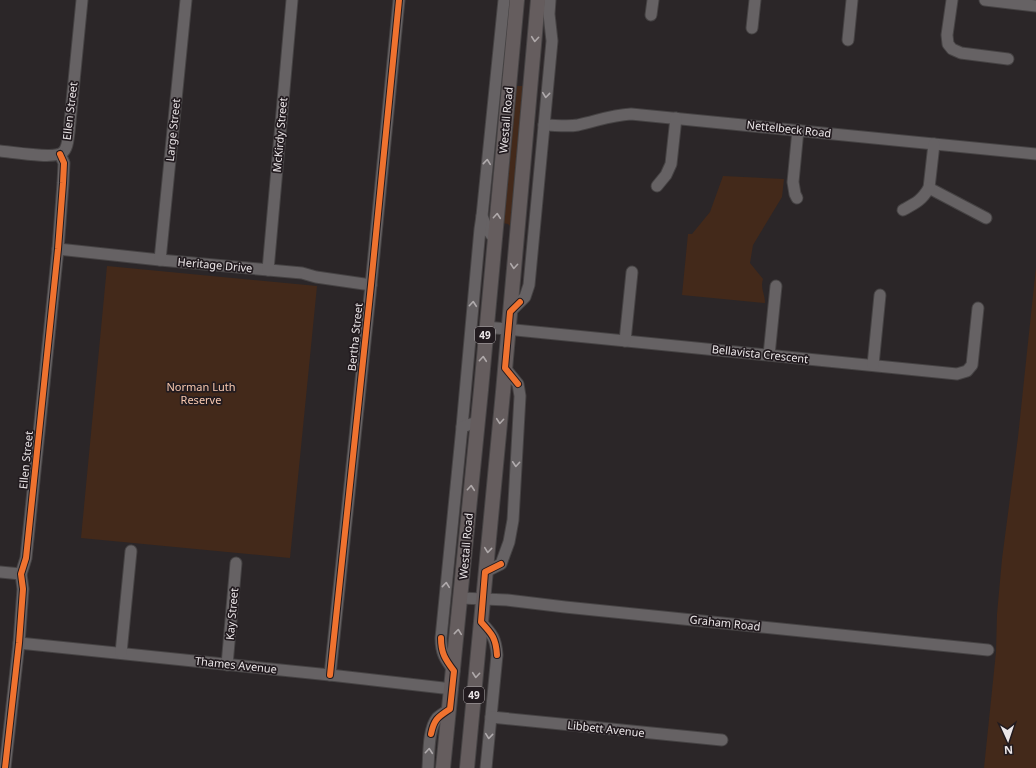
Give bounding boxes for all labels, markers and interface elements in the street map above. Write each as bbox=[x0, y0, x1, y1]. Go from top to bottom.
one-way arrow bbox=[531, 36, 540, 42]
street label: Ellen Street bbox=[59, 81, 81, 141]
street label: Westall Road bbox=[495, 86, 516, 154]
one-way arrow bbox=[542, 92, 551, 98]
street label: McKirdy Street bbox=[269, 97, 290, 173]
street label: Large Street bbox=[162, 98, 183, 162]
street label: Nettelbeck Road bbox=[746, 117, 832, 140]
one-way arrow bbox=[483, 159, 492, 165]
one-way arrow bbox=[492, 213, 501, 219]
street label: Heritage Drive bbox=[177, 254, 253, 275]
one-way arrow bbox=[510, 263, 519, 269]
one-way arrow bbox=[469, 301, 478, 307]
street label: Bertha Street bbox=[343, 302, 366, 372]
road number: 49 bbox=[475, 327, 495, 343]
street label: Bellavista Crescent bbox=[711, 341, 809, 366]
one-way arrow bbox=[479, 356, 488, 362]
park label: Norman Luth Reserve bbox=[166, 379, 236, 407]
one-way arrow bbox=[496, 418, 505, 424]
street label: Ellen Street bbox=[15, 430, 36, 490]
one-way arrow bbox=[512, 461, 521, 467]
one-way arrow bbox=[466, 485, 475, 491]
street label: Westall Road bbox=[455, 512, 476, 580]
one-way arrow bbox=[483, 547, 492, 553]
one-way arrow bbox=[442, 582, 451, 588]
street label: Kay Street bbox=[222, 587, 241, 641]
street label: Graham Road bbox=[689, 611, 761, 634]
one-way arrow bbox=[453, 629, 462, 635]
street label: Thames Avenue bbox=[194, 653, 278, 676]
one-way arrow bbox=[471, 672, 480, 678]
road number: 49 bbox=[464, 687, 484, 703]
street label: Libbett Avenue bbox=[567, 717, 646, 740]
north arrow bbox=[988, 720, 1028, 760]
one-way arrow bbox=[485, 733, 494, 739]
text: N bbox=[1004, 743, 1013, 758]
one-way arrow bbox=[425, 748, 434, 754]

